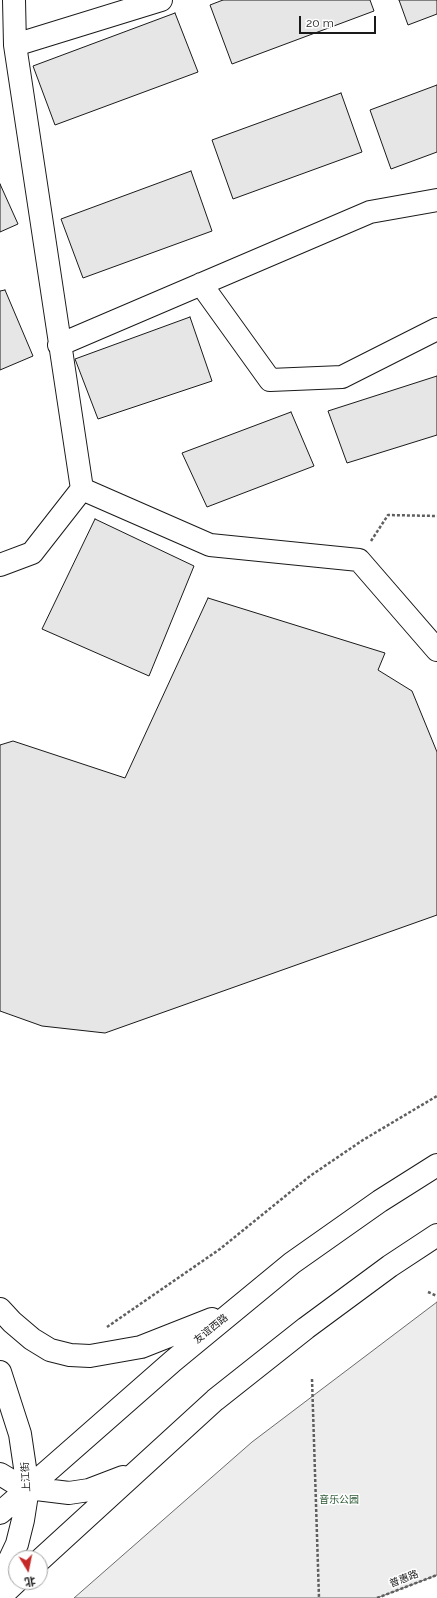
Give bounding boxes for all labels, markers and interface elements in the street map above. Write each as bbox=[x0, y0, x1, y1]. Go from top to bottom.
scale bar bbox=[301, 8, 378, 34]
text: 20 m bbox=[306, 16, 334, 30]
street label: 友谊西路 bbox=[192, 1312, 230, 1346]
street label: 上江街 bbox=[19, 1462, 33, 1492]
park label: 音乐公园 bbox=[319, 1494, 359, 1506]
north arrow bbox=[8, 1550, 48, 1590]
street label: 普惠路 bbox=[388, 1568, 420, 1590]
text: 北 bbox=[23, 1574, 37, 1589]

